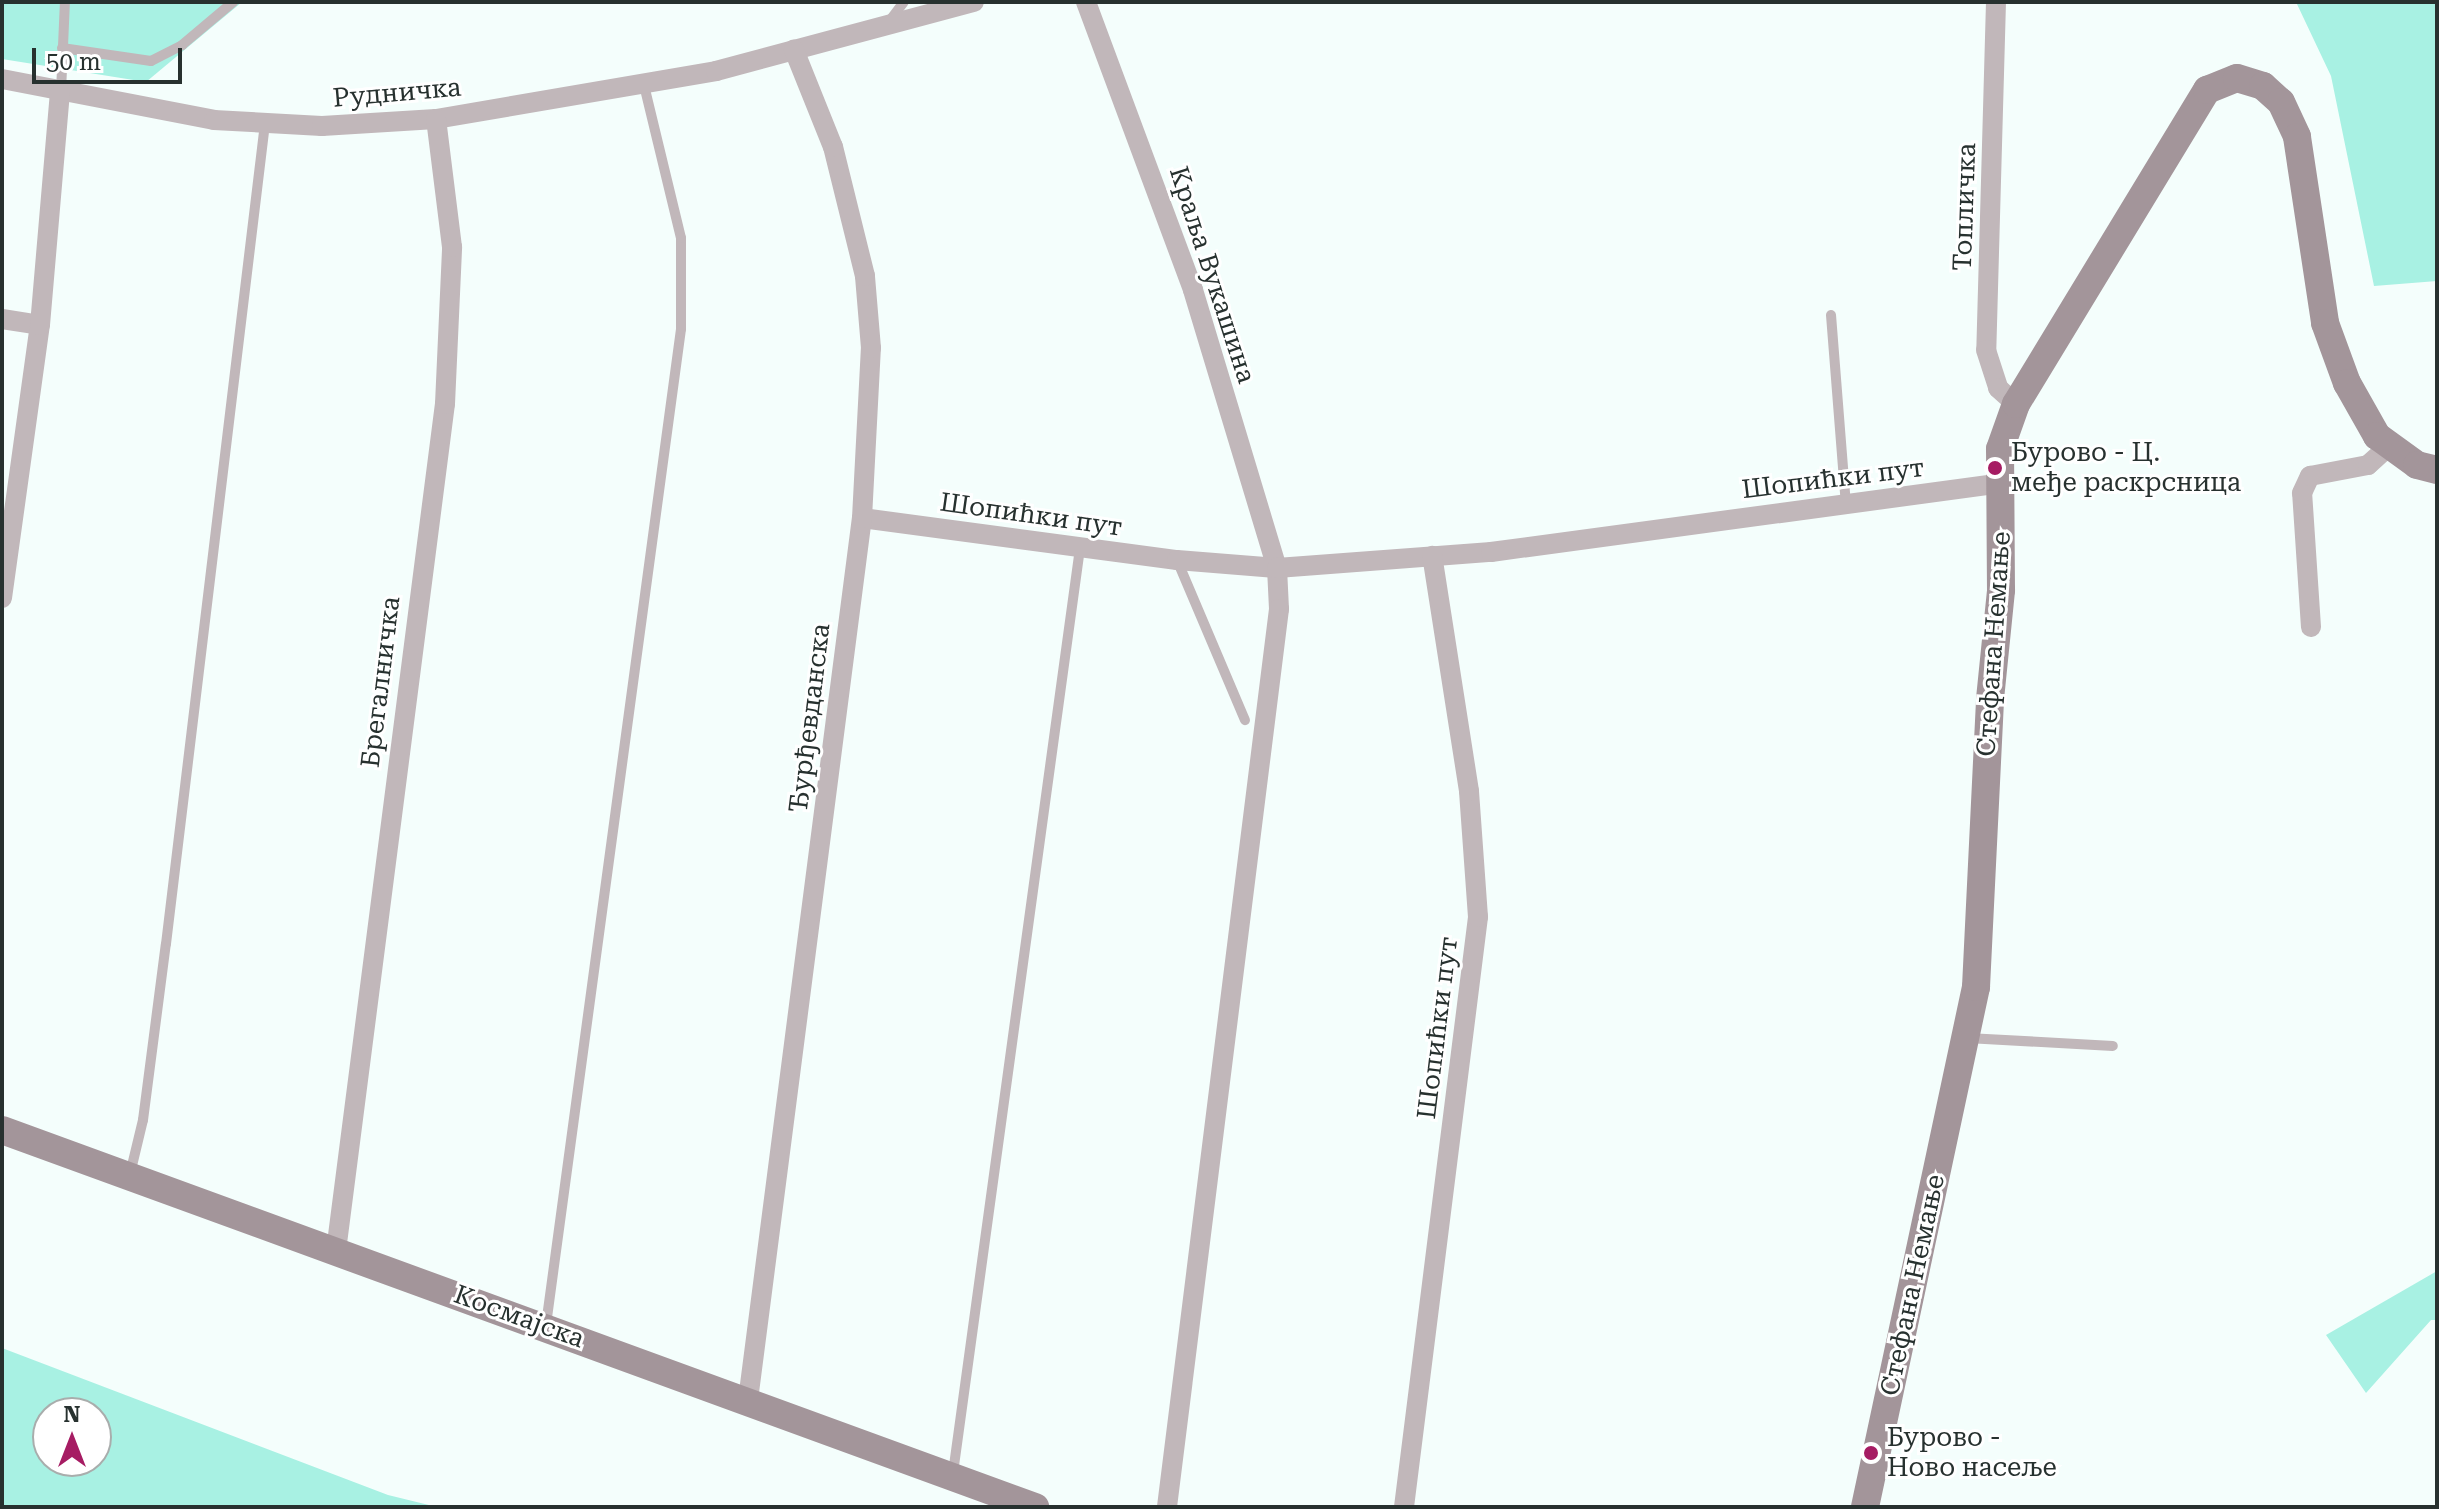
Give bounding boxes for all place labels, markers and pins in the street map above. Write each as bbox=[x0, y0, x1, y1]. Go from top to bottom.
place label: Бурово - Ц. међе раскрсница bbox=[2011, 437, 2241, 498]
marker: Бурово - Ц. међе раскрсница bbox=[1986, 459, 2004, 477]
place label: Бурово - Ново насеље bbox=[1887, 1422, 2057, 1484]
marker: Бурово - Ново насеље bbox=[1862, 1444, 1880, 1462]

